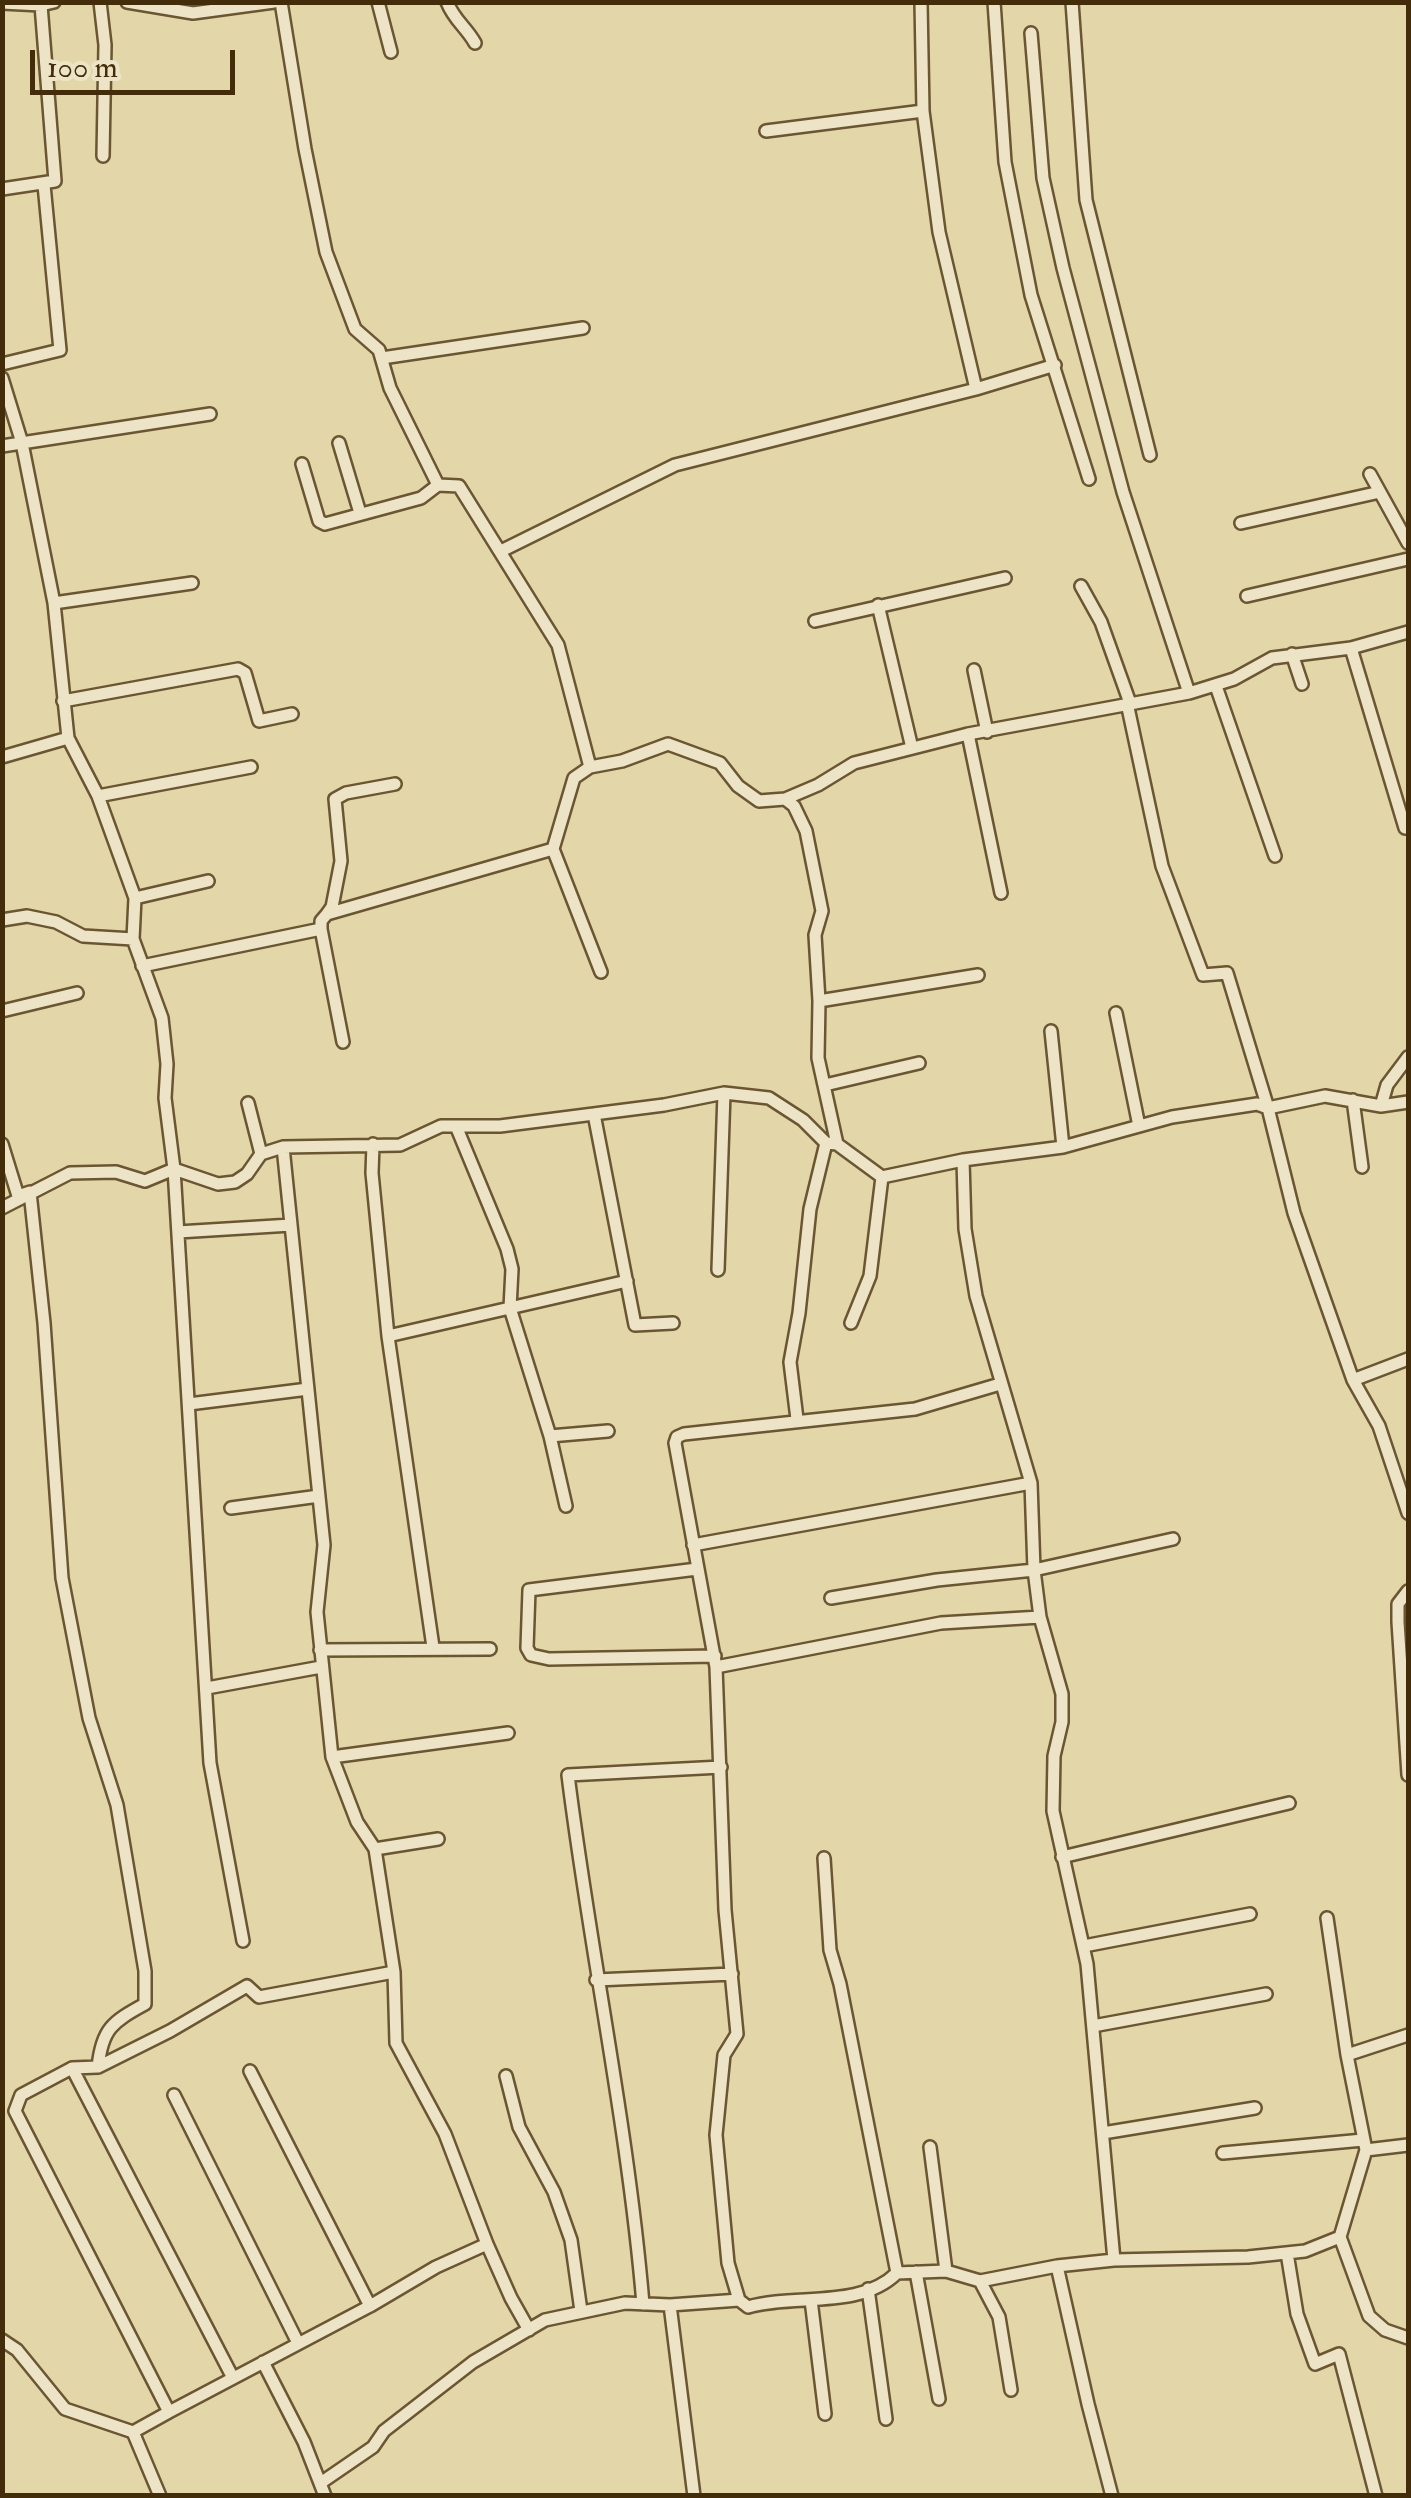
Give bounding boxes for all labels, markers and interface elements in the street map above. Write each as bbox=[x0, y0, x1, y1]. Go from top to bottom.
scale bar bbox=[35, 30, 240, 92]
text: 100 m bbox=[47, 49, 118, 86]

